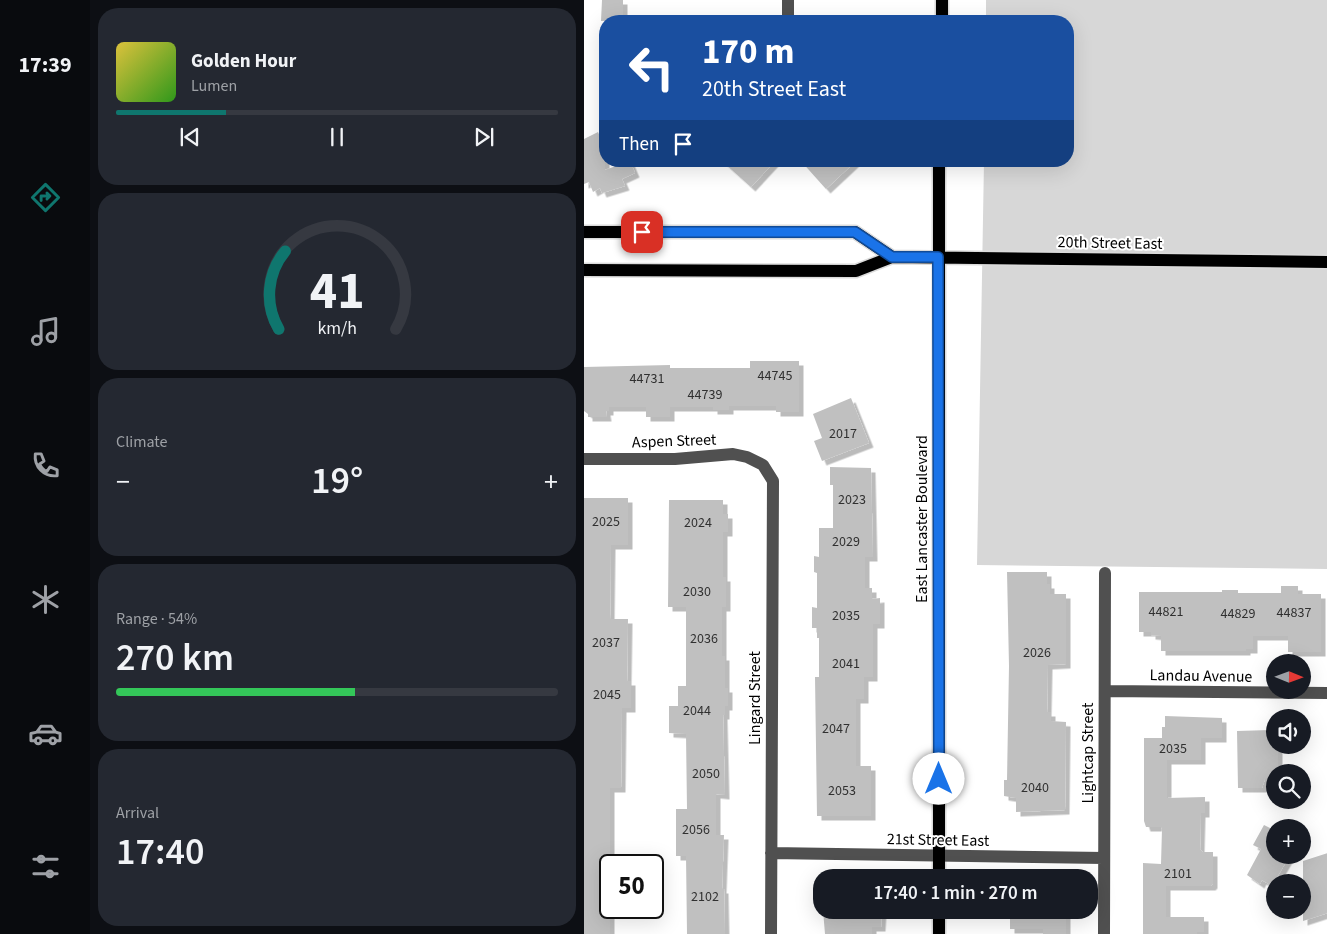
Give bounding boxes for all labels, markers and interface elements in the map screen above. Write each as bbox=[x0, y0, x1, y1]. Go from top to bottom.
text: 170 m bbox=[702, 27, 794, 77]
icon: left bbox=[619, 35, 684, 100]
text: Golden Hour bbox=[191, 48, 296, 75]
text: 17:39 bbox=[18, 49, 72, 81]
text: 20th Street East bbox=[702, 73, 846, 105]
text: Lumen bbox=[191, 75, 237, 97]
icon: previous bbox=[176, 123, 204, 151]
icon: pause bbox=[323, 123, 351, 151]
icon: next bbox=[470, 123, 498, 151]
icon: arrive bbox=[669, 130, 697, 158]
text: Then bbox=[619, 131, 659, 158]
icon: directions bbox=[28, 180, 63, 215]
pin bbox=[621, 211, 663, 253]
icon: arrive bbox=[628, 218, 656, 246]
street label: 20th Street East bbox=[1057, 231, 1163, 255]
text: 41 bbox=[310, 255, 364, 329]
icon: music bbox=[28, 314, 63, 349]
text: km/h bbox=[317, 316, 357, 341]
house number: 44745 bbox=[758, 366, 792, 386]
house number: 44731 bbox=[630, 369, 664, 389]
house number: 44739 bbox=[688, 385, 722, 405]
house number: 2017 bbox=[829, 424, 857, 444]
street label: Aspen Street bbox=[631, 429, 717, 453]
text: Climate bbox=[116, 431, 167, 453]
street label: East Lancaster Boulevard bbox=[911, 435, 933, 603]
icon: phone bbox=[28, 448, 63, 483]
text: 19° bbox=[311, 454, 363, 508]
text: − bbox=[116, 462, 130, 502]
text: + bbox=[544, 462, 558, 502]
house number: 2023 bbox=[838, 490, 866, 510]
house number: 2025 bbox=[592, 512, 620, 532]
house number: 2024 bbox=[684, 513, 712, 533]
house number: 2029 bbox=[832, 532, 860, 552]
icon: climate bbox=[28, 582, 63, 617]
house number: 2030 bbox=[683, 582, 711, 602]
house number: 44821 bbox=[1149, 602, 1183, 622]
house number: 44837 bbox=[1277, 603, 1311, 623]
house number: 44829 bbox=[1221, 604, 1255, 624]
house number: 2035 bbox=[832, 606, 860, 626]
text: Range · 54% bbox=[116, 608, 197, 630]
house number: 2036 bbox=[690, 629, 718, 649]
text: 270 km bbox=[116, 631, 234, 685]
house number: 2037 bbox=[592, 633, 620, 653]
house number: 2026 bbox=[1023, 643, 1051, 663]
street label: Lingard Street bbox=[744, 650, 766, 745]
house number: 2041 bbox=[832, 654, 860, 674]
north arrow bbox=[1266, 654, 1312, 699]
map controls bbox=[1266, 654, 1311, 919]
street label: Landau Avenue bbox=[1149, 664, 1253, 688]
house number: 2045 bbox=[593, 685, 621, 705]
house number: 2044 bbox=[683, 701, 711, 721]
street label: Lightcap Street bbox=[1077, 702, 1099, 804]
button: sound bbox=[1266, 709, 1311, 754]
icon: car bbox=[28, 716, 63, 751]
house number: 2047 bbox=[822, 719, 850, 739]
house number: 2035 bbox=[1159, 739, 1187, 759]
position arrow bbox=[912, 752, 964, 804]
house number: 2050 bbox=[692, 764, 720, 784]
button: search bbox=[1266, 764, 1311, 809]
house number: 2040 bbox=[1021, 778, 1049, 798]
house number: 2053 bbox=[828, 781, 856, 801]
text: Arrival bbox=[116, 802, 159, 824]
button: + bbox=[1266, 819, 1311, 864]
house number: 2056 bbox=[682, 820, 710, 840]
text: 17:40 bbox=[116, 825, 204, 879]
street label: 21st Street East bbox=[887, 828, 990, 852]
icon: filters bbox=[28, 849, 63, 884]
speed limit sign: 50 bbox=[599, 854, 664, 919]
house number: 2101 bbox=[1164, 864, 1192, 884]
button: − bbox=[1266, 874, 1311, 919]
text: 17:40 · 1 min · 270 m bbox=[873, 880, 1038, 907]
house number: 2102 bbox=[691, 887, 719, 907]

